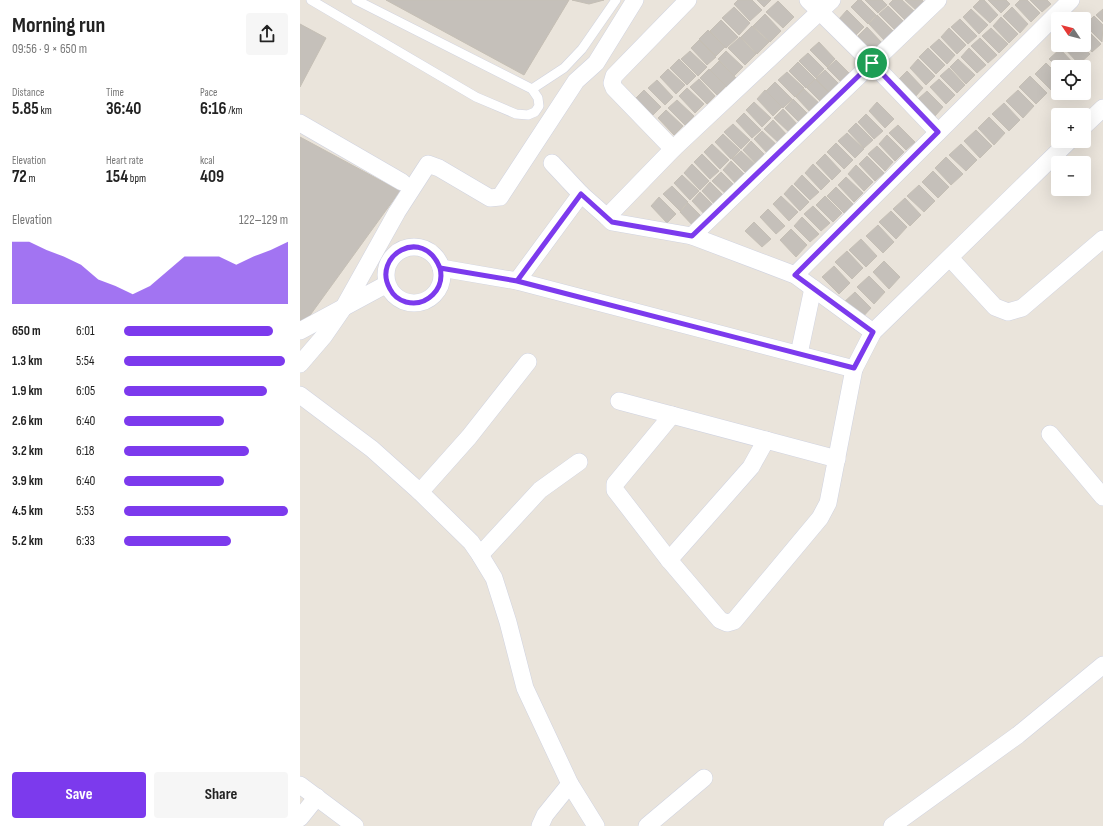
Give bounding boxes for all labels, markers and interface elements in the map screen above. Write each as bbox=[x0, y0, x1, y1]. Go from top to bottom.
text: Morning run bbox=[12, 12, 105, 39]
north arrow bbox=[1051, 12, 1091, 52]
map controls bbox=[1051, 12, 1091, 196]
button: share bbox=[246, 13, 288, 55]
text: 09:56 · 9 × 650 m bbox=[12, 41, 87, 57]
pin bbox=[855, 46, 889, 80]
icon: arrive bbox=[861, 52, 883, 74]
button: locate bbox=[1051, 60, 1091, 100]
text: Distance bbox=[12, 86, 44, 99]
text: Time bbox=[106, 86, 124, 99]
text: Pace bbox=[200, 86, 218, 99]
text: 5.85 bbox=[12, 99, 39, 119]
text: 36:40 bbox=[106, 99, 141, 119]
text: 6:16 bbox=[200, 99, 226, 119]
text: km bbox=[39, 104, 52, 117]
text: /km bbox=[226, 104, 243, 117]
button: + bbox=[1051, 108, 1091, 148]
text: Elevation bbox=[12, 154, 46, 167]
text: Heart rate bbox=[106, 154, 144, 167]
text: kcal bbox=[200, 154, 215, 167]
button: − bbox=[1051, 156, 1091, 196]
text: 72 bbox=[12, 167, 27, 187]
text: 154 bbox=[106, 167, 128, 187]
text: 409 bbox=[200, 167, 224, 187]
text: m bbox=[27, 172, 36, 185]
text: bpm bbox=[128, 172, 146, 185]
text: Elevation bbox=[12, 212, 52, 228]
text: 122–129 m bbox=[239, 212, 288, 228]
text: 650 m bbox=[12, 323, 41, 339]
text: 6:01 bbox=[76, 323, 95, 339]
text: 1.3 km bbox=[12, 353, 42, 369]
text: 5:54 bbox=[76, 353, 94, 369]
text: 1.9 km bbox=[12, 383, 43, 399]
text: 6:05 bbox=[76, 383, 95, 399]
text: 2.6 km bbox=[12, 413, 43, 429]
text: 6:40 bbox=[76, 413, 95, 429]
text: 3.2 km bbox=[12, 443, 43, 459]
text: 6:18 bbox=[76, 443, 94, 459]
text: 3.9 km bbox=[12, 473, 43, 489]
text: 6:40 bbox=[76, 473, 95, 489]
text: 4.5 km bbox=[12, 503, 43, 519]
text: 5:53 bbox=[76, 503, 94, 519]
text: 5.2 km bbox=[12, 533, 43, 549]
text: 6:33 bbox=[76, 533, 95, 549]
button: Save bbox=[12, 772, 146, 818]
button: Share bbox=[154, 772, 288, 818]

